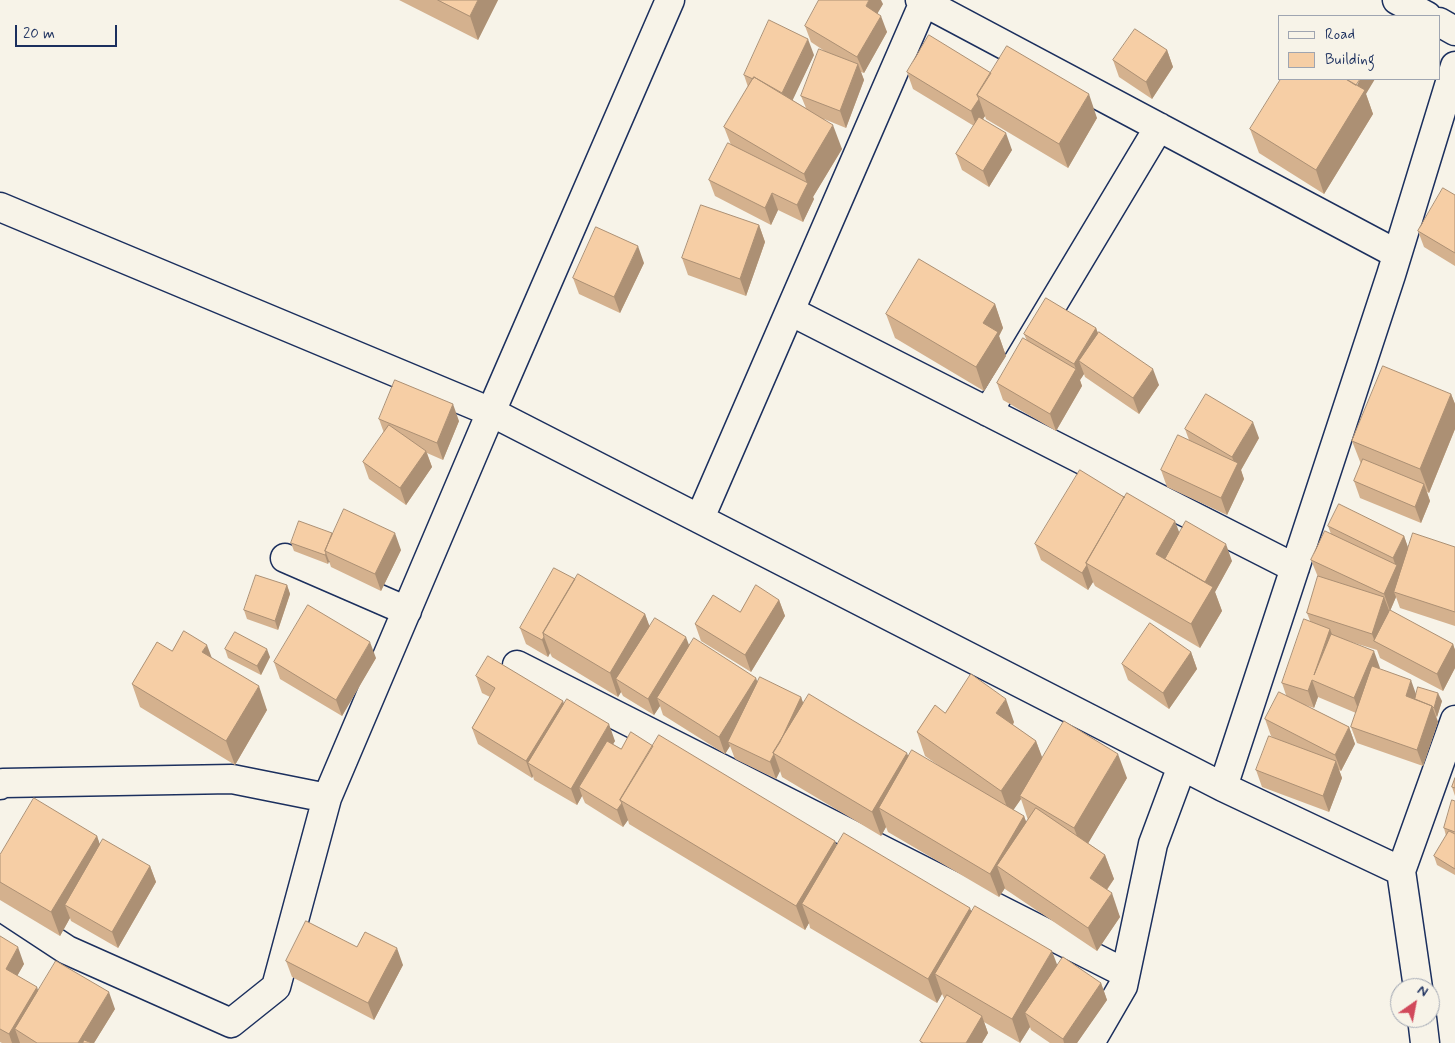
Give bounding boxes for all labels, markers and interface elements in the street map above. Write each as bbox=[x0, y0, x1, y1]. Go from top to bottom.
scale bar bbox=[18, 15, 120, 47]
legend bbox=[1278, 15, 1440, 80]
text: 20 m bbox=[23, 24, 55, 44]
text: Road bbox=[1325, 25, 1355, 45]
text: Building bbox=[1325, 50, 1375, 70]
north arrow bbox=[1390, 978, 1440, 1028]
text: N bbox=[1414, 981, 1431, 1001]

